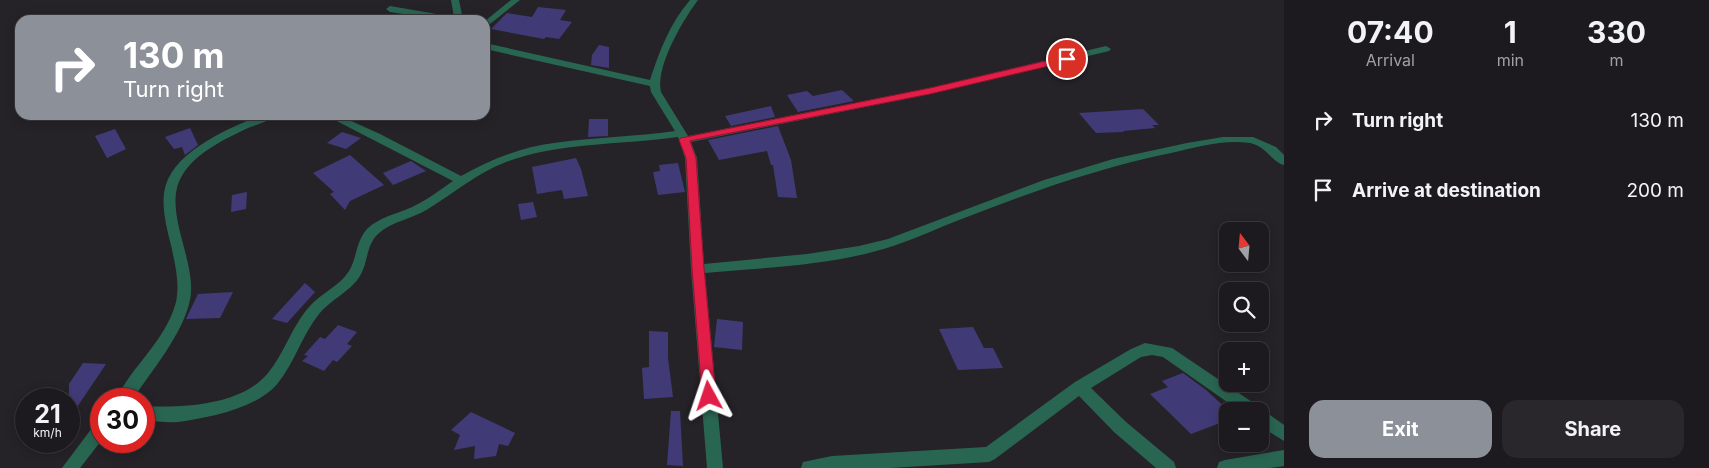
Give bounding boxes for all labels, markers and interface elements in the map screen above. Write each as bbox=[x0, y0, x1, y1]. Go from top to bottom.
text: 07:40 bbox=[1347, 14, 1434, 50]
text: 1 bbox=[1504, 14, 1517, 50]
text: 330 bbox=[1587, 14, 1646, 50]
text: 130 m bbox=[123, 34, 225, 76]
icon: right bbox=[40, 35, 105, 100]
pin bbox=[1046, 38, 1088, 80]
icon: arrive bbox=[1053, 45, 1081, 73]
text: Arrival bbox=[1366, 50, 1415, 70]
text: min bbox=[1497, 50, 1524, 70]
text: m bbox=[1609, 50, 1624, 70]
text: Turn right bbox=[123, 76, 224, 102]
icon: right bbox=[1309, 106, 1337, 134]
text: Turn right bbox=[1352, 109, 1443, 132]
text: 130 m bbox=[1631, 109, 1684, 132]
icon: arrive bbox=[1309, 176, 1337, 204]
text: Arrive at destination bbox=[1352, 179, 1541, 202]
text: 200 m bbox=[1626, 179, 1684, 202]
north arrow bbox=[1219, 222, 1269, 272]
map controls bbox=[1219, 222, 1269, 452]
button: search bbox=[1219, 282, 1269, 332]
button: + bbox=[1219, 342, 1269, 392]
position arrow bbox=[682, 369, 734, 421]
speed limit sign: 30 bbox=[90, 388, 155, 453]
text: 21 bbox=[34, 399, 61, 429]
button: Exit bbox=[1309, 400, 1492, 458]
button: Share bbox=[1502, 400, 1684, 458]
button: − bbox=[1219, 402, 1269, 452]
text: km/h bbox=[33, 425, 62, 440]

